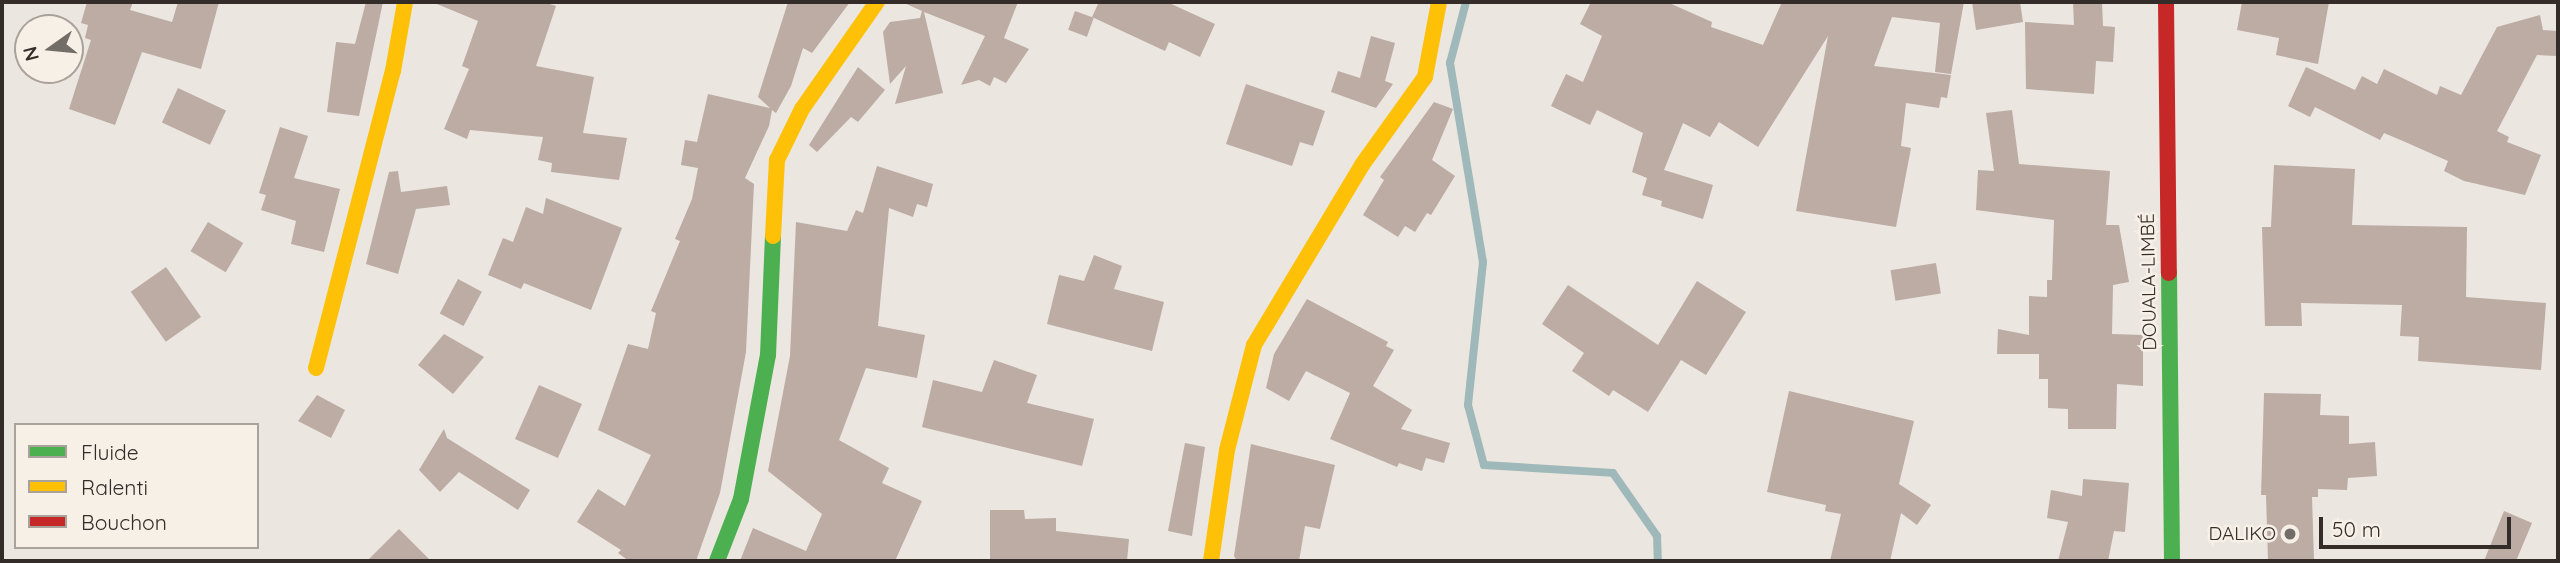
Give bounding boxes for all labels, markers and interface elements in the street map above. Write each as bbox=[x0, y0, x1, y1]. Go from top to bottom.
north arrow bbox=[14, 14, 84, 84]
text: N bbox=[17, 44, 44, 64]
street label: DOUALA-LIMBÉ bbox=[2136, 213, 2162, 351]
legend bbox=[14, 423, 259, 549]
text: Fluide bbox=[81, 439, 139, 465]
text: Ralenti bbox=[81, 474, 148, 500]
scale bar bbox=[2322, 504, 2514, 548]
text: Bouchon bbox=[81, 509, 167, 535]
text: 50 m bbox=[2332, 516, 2381, 542]
place label: DALIKO bbox=[2208, 523, 2276, 545]
marker: DALIKO bbox=[2282, 526, 2298, 542]

